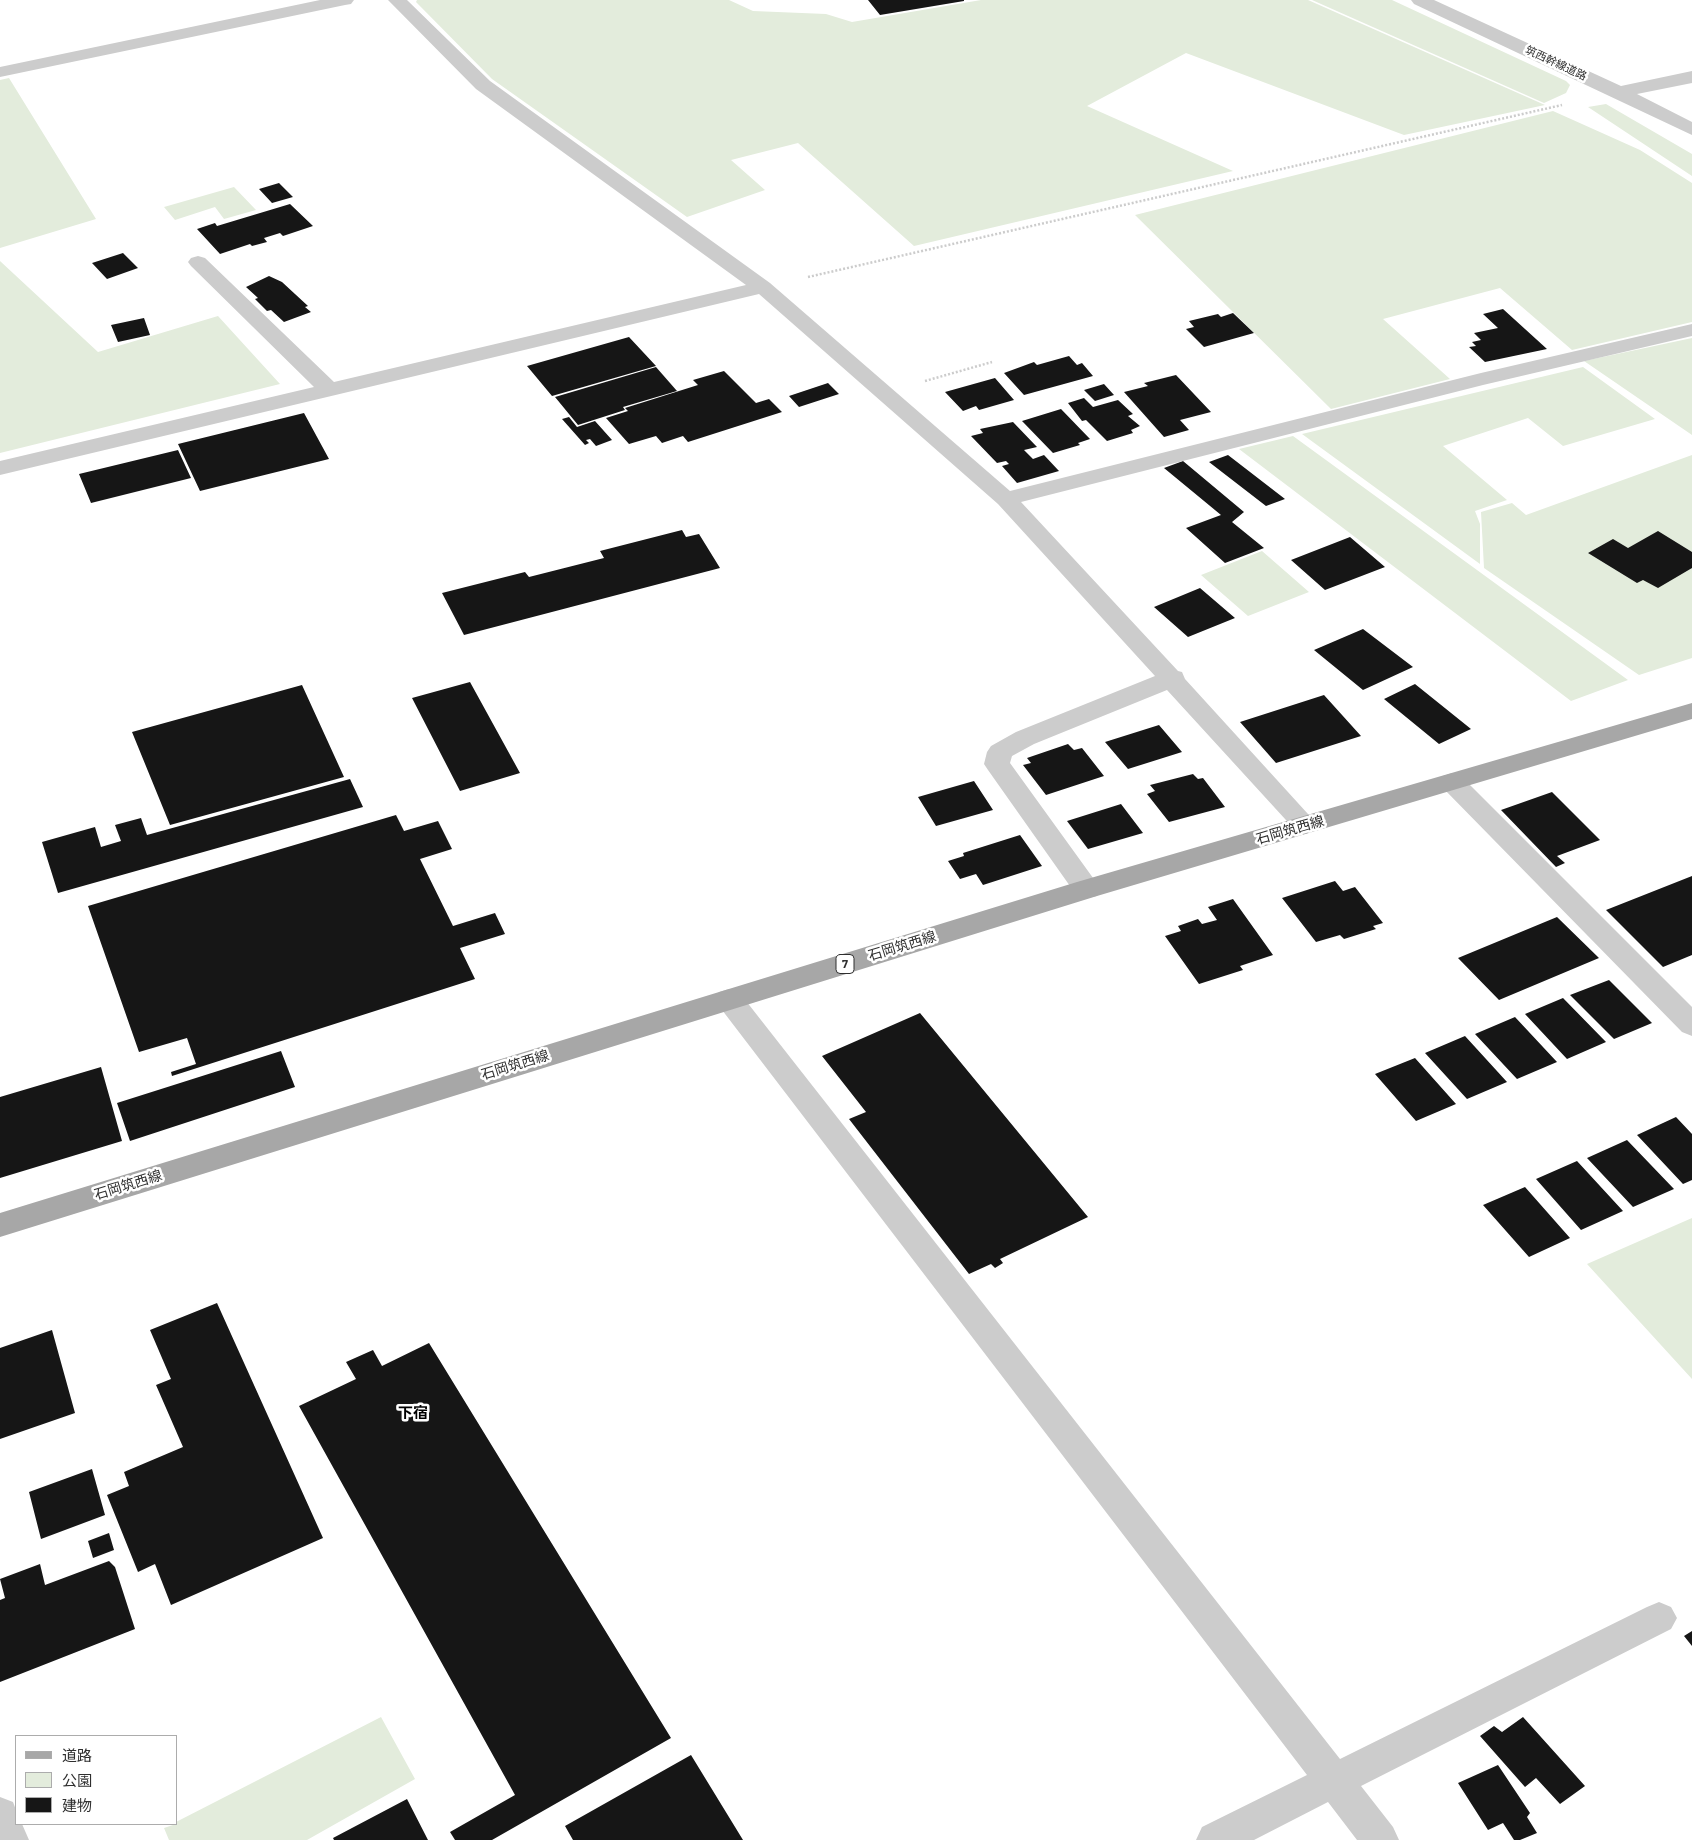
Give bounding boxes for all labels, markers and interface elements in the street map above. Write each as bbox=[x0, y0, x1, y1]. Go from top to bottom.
street label: 筑西幹線道路 bbox=[1523, 43, 1589, 83]
street label: 石岡筑西線 bbox=[1254, 812, 1326, 848]
street label: 石岡筑西線 bbox=[866, 928, 938, 964]
road number: 7 bbox=[836, 954, 854, 974]
street label: 石岡筑西線 bbox=[479, 1047, 551, 1083]
street label: 石岡筑西線 bbox=[92, 1167, 164, 1203]
district label: 下宿 bbox=[398, 1404, 428, 1422]
legend bbox=[15, 1735, 178, 1825]
text: 道路 bbox=[62, 1746, 92, 1764]
text: 公園 bbox=[62, 1771, 92, 1789]
text: 建物 bbox=[62, 1796, 92, 1814]

